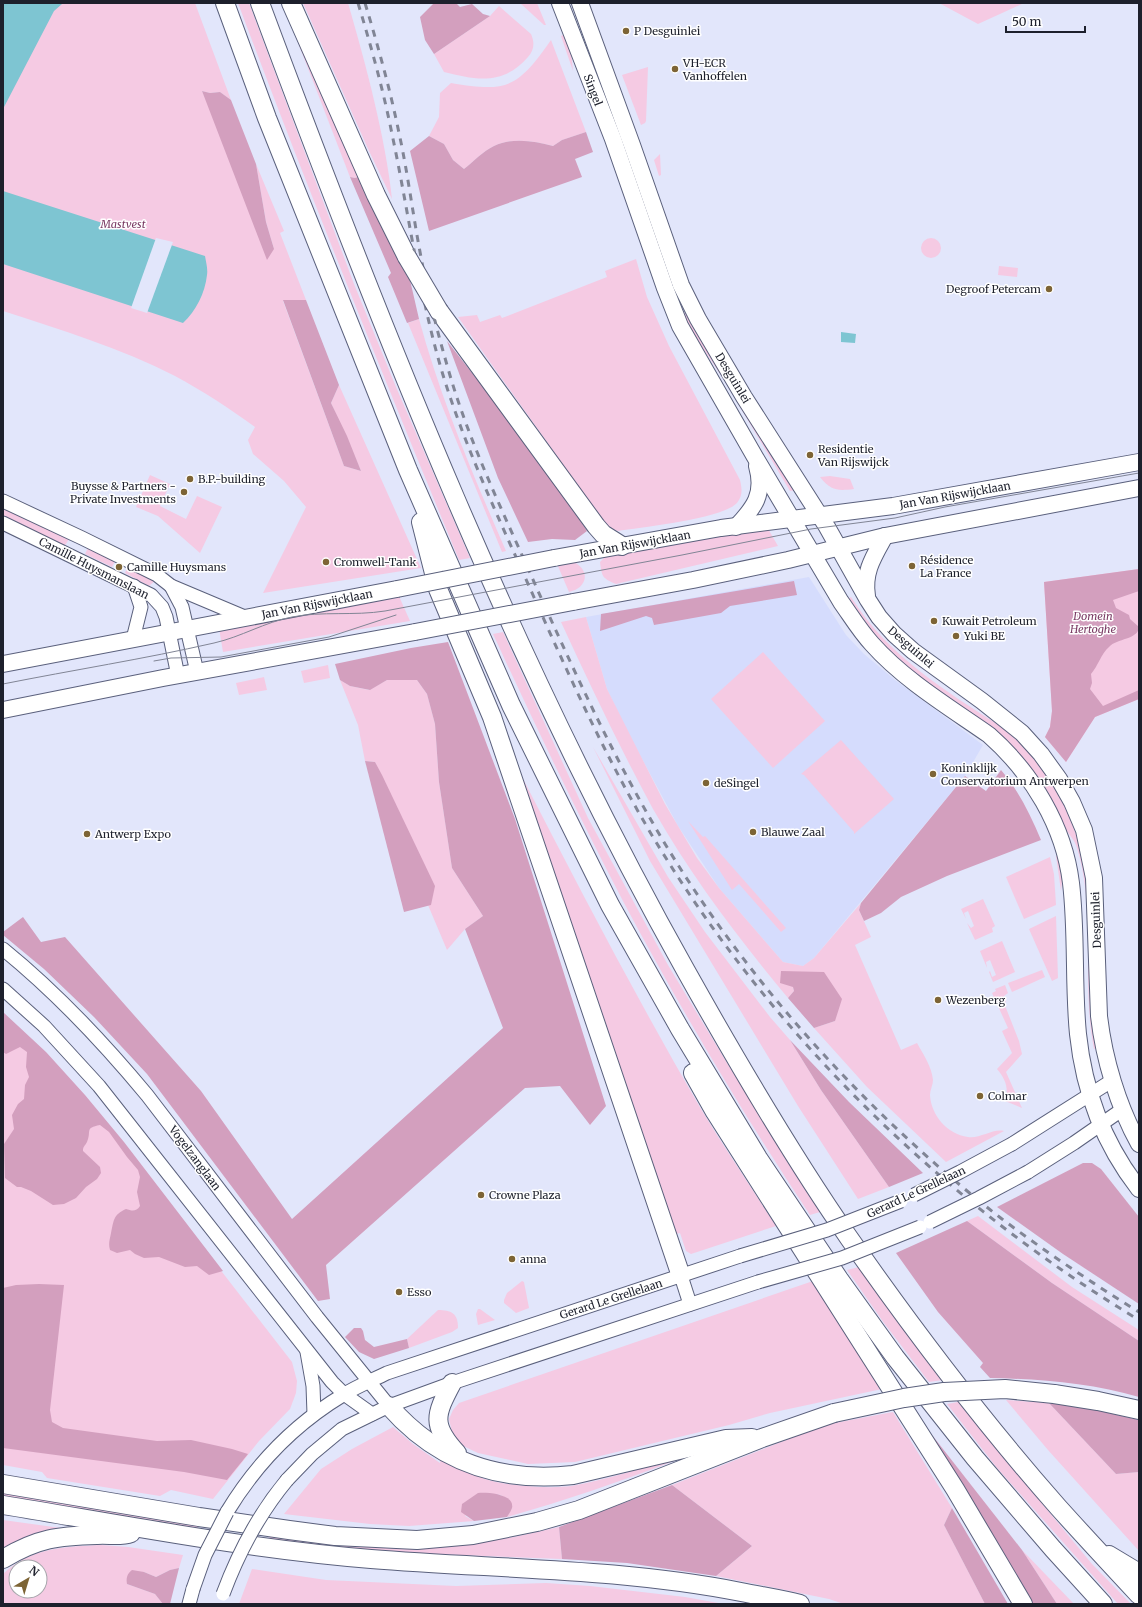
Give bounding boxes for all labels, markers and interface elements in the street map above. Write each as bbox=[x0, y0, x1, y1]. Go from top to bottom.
scale bar bbox=[1006, 8, 1085, 34]
text: 50 m bbox=[1012, 14, 1041, 29]
place label: P Desguinlei bbox=[634, 24, 701, 38]
marker: P Desguinlei bbox=[621, 26, 631, 36]
place label: VH-ECR Vanhoffelen bbox=[682, 56, 748, 83]
marker: VH-ECR Vanhoffelen bbox=[670, 64, 680, 74]
street label: Singel bbox=[581, 72, 606, 108]
park label: Mastvest bbox=[99, 217, 146, 231]
place label: Degroof Petercam bbox=[946, 282, 1041, 296]
marker: Degroof Petercam bbox=[1044, 284, 1054, 294]
street label: Desguinlei bbox=[712, 350, 754, 406]
place label: Residentie Van Rijswijck bbox=[817, 442, 889, 469]
marker: Residentie Van Rijswijck bbox=[805, 450, 815, 460]
place label: B.P.-building bbox=[198, 472, 266, 486]
marker: B.P.-building bbox=[185, 474, 195, 484]
street label: Jan Van Rijswijcklaan bbox=[897, 478, 1012, 512]
place label: Buysse & Partners - Private Investments bbox=[70, 479, 176, 506]
marker: Buysse & Partners - Private Investments bbox=[179, 487, 189, 497]
street label: Jan Van Rijswijcklaan bbox=[577, 527, 692, 561]
street label: Camille Huysmanslaan bbox=[37, 534, 152, 602]
place label: Résidence La France bbox=[920, 553, 973, 580]
place label: Cromwell-Tank bbox=[334, 555, 416, 569]
marker: Cromwell-Tank bbox=[321, 557, 331, 567]
place label: Camille Huysmans bbox=[127, 560, 226, 574]
marker: Résidence La France bbox=[907, 561, 917, 571]
marker: Camille Huysmans bbox=[114, 562, 124, 572]
street label: Jan Van Rijswijcklaan bbox=[259, 586, 374, 622]
park label: Domein Hertoghe bbox=[1069, 609, 1116, 636]
place label: Kuwait Petroleum bbox=[942, 614, 1037, 628]
marker: Kuwait Petroleum bbox=[929, 616, 939, 626]
street label: Desguinlei bbox=[885, 623, 937, 671]
place label: Yuki BE bbox=[963, 629, 1005, 643]
marker: Yuki BE bbox=[951, 631, 961, 641]
place label: Koninklijk Conservatorium Antwerpen bbox=[941, 761, 1089, 788]
marker: Koninklijk Conservatorium Antwerpen bbox=[928, 769, 938, 779]
place label: deSingel bbox=[714, 776, 760, 790]
marker: deSingel bbox=[701, 778, 711, 788]
place label: Blauwe Zaal bbox=[761, 825, 825, 839]
place label: Antwerp Expo bbox=[94, 827, 171, 841]
marker: Blauwe Zaal bbox=[748, 827, 758, 837]
marker: Antwerp Expo bbox=[82, 829, 92, 839]
street label: Desguinlei bbox=[1088, 891, 1104, 949]
place label: Wezenberg bbox=[945, 993, 1005, 1007]
marker: Wezenberg bbox=[933, 995, 943, 1005]
place label: Colmar bbox=[988, 1089, 1027, 1103]
marker: Colmar bbox=[975, 1091, 985, 1101]
street label: Vogelzanglaan bbox=[166, 1122, 224, 1194]
street label: Gerard Le Grellelaan bbox=[864, 1163, 968, 1221]
place label: Crowne Plaza bbox=[489, 1188, 561, 1202]
marker: Crowne Plaza bbox=[476, 1190, 486, 1200]
place label: anna bbox=[520, 1252, 546, 1266]
marker: anna bbox=[507, 1254, 517, 1264]
street label: Gerard Le Grellelaan bbox=[558, 1276, 665, 1322]
place label: Esso bbox=[407, 1285, 432, 1299]
marker: Esso bbox=[394, 1287, 404, 1297]
north arrow bbox=[8, 1559, 48, 1599]
text: N bbox=[26, 1563, 42, 1579]

